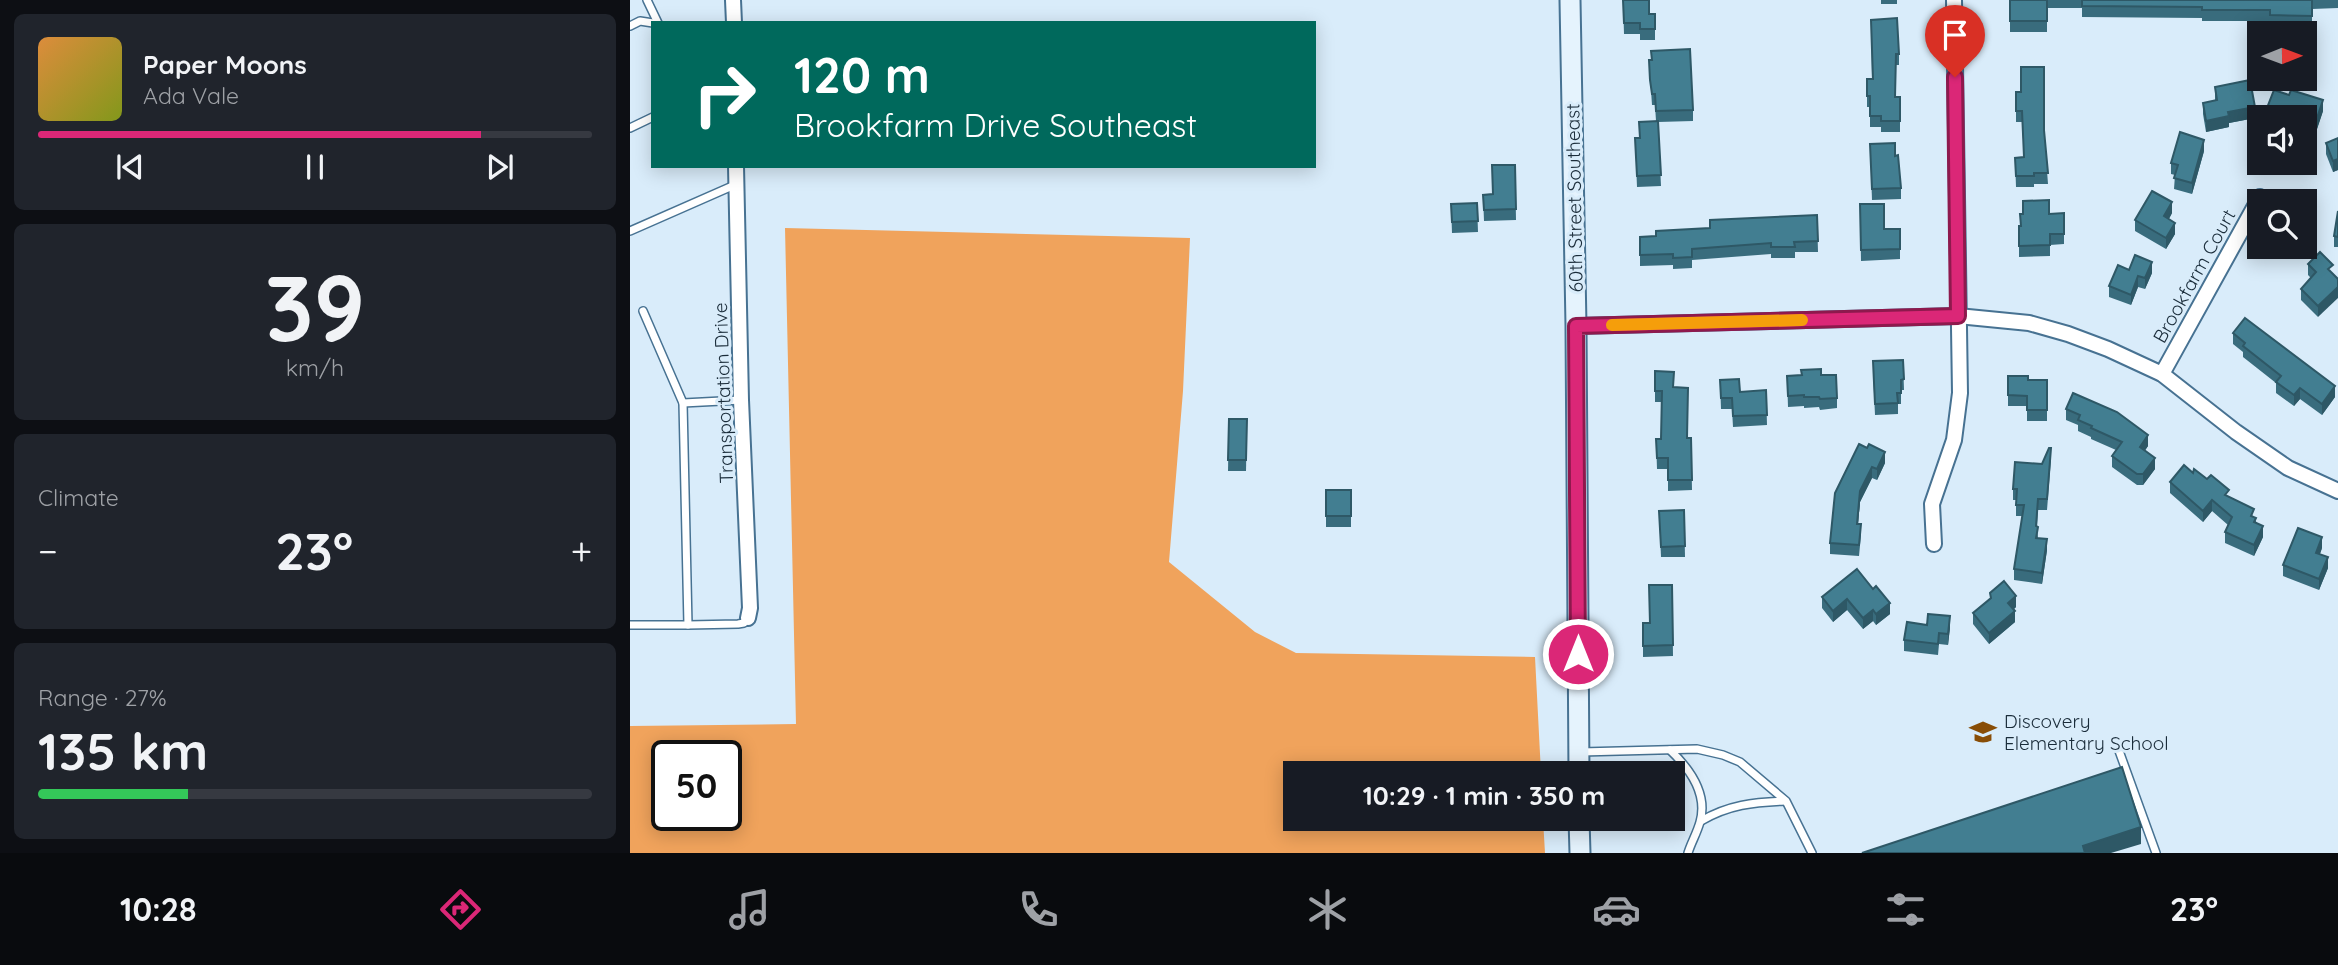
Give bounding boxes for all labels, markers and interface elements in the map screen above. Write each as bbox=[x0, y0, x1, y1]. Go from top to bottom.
pin bbox=[1925, 5, 1985, 77]
icon: arrive bbox=[1936, 16, 1974, 54]
north arrow bbox=[2247, 21, 2317, 91]
map controls bbox=[2247, 21, 2317, 259]
text: 120 m bbox=[794, 44, 930, 105]
text: Paper Moons bbox=[143, 48, 307, 81]
icon: right bbox=[679, 49, 770, 140]
text: Ada Vale bbox=[143, 81, 239, 110]
street label: 60th Street Southeast bbox=[1560, 103, 1588, 293]
text: Brookfarm Drive Southeast bbox=[794, 105, 1197, 145]
button: sound bbox=[2247, 105, 2317, 175]
icon: previous bbox=[111, 148, 149, 186]
icon: pause bbox=[296, 148, 334, 186]
icon: next bbox=[481, 148, 519, 186]
button: search bbox=[2247, 189, 2317, 259]
street label: Brookfarm Court bbox=[2147, 205, 2241, 347]
text: 39 bbox=[265, 250, 365, 364]
street label: Transportation Drive bbox=[708, 302, 738, 484]
text: km/h bbox=[286, 353, 344, 382]
text: Climate bbox=[38, 483, 119, 512]
text: 23° bbox=[275, 518, 353, 583]
text: − bbox=[38, 527, 58, 575]
text: + bbox=[571, 527, 592, 575]
position arrow bbox=[1541, 617, 1615, 691]
text: Range · 27% bbox=[38, 683, 167, 712]
place label: Discovery Elementary School bbox=[2004, 709, 2169, 755]
school or university icon: Discovery Elementary School bbox=[1968, 717, 1998, 747]
text: 135 km bbox=[38, 718, 208, 783]
speed limit sign: 50 bbox=[651, 740, 742, 831]
text: 10:29 · 1 min · 350 m bbox=[1363, 779, 1605, 812]
icon: directions bbox=[436, 885, 485, 934]
icon: music bbox=[725, 885, 774, 934]
icon: phone bbox=[1014, 885, 1063, 934]
icon: climate bbox=[1303, 885, 1352, 934]
icon: car bbox=[1592, 885, 1641, 934]
icon: filters bbox=[1881, 885, 1930, 934]
text: 10:28 bbox=[120, 889, 197, 929]
text: 23° bbox=[2170, 889, 2218, 929]

